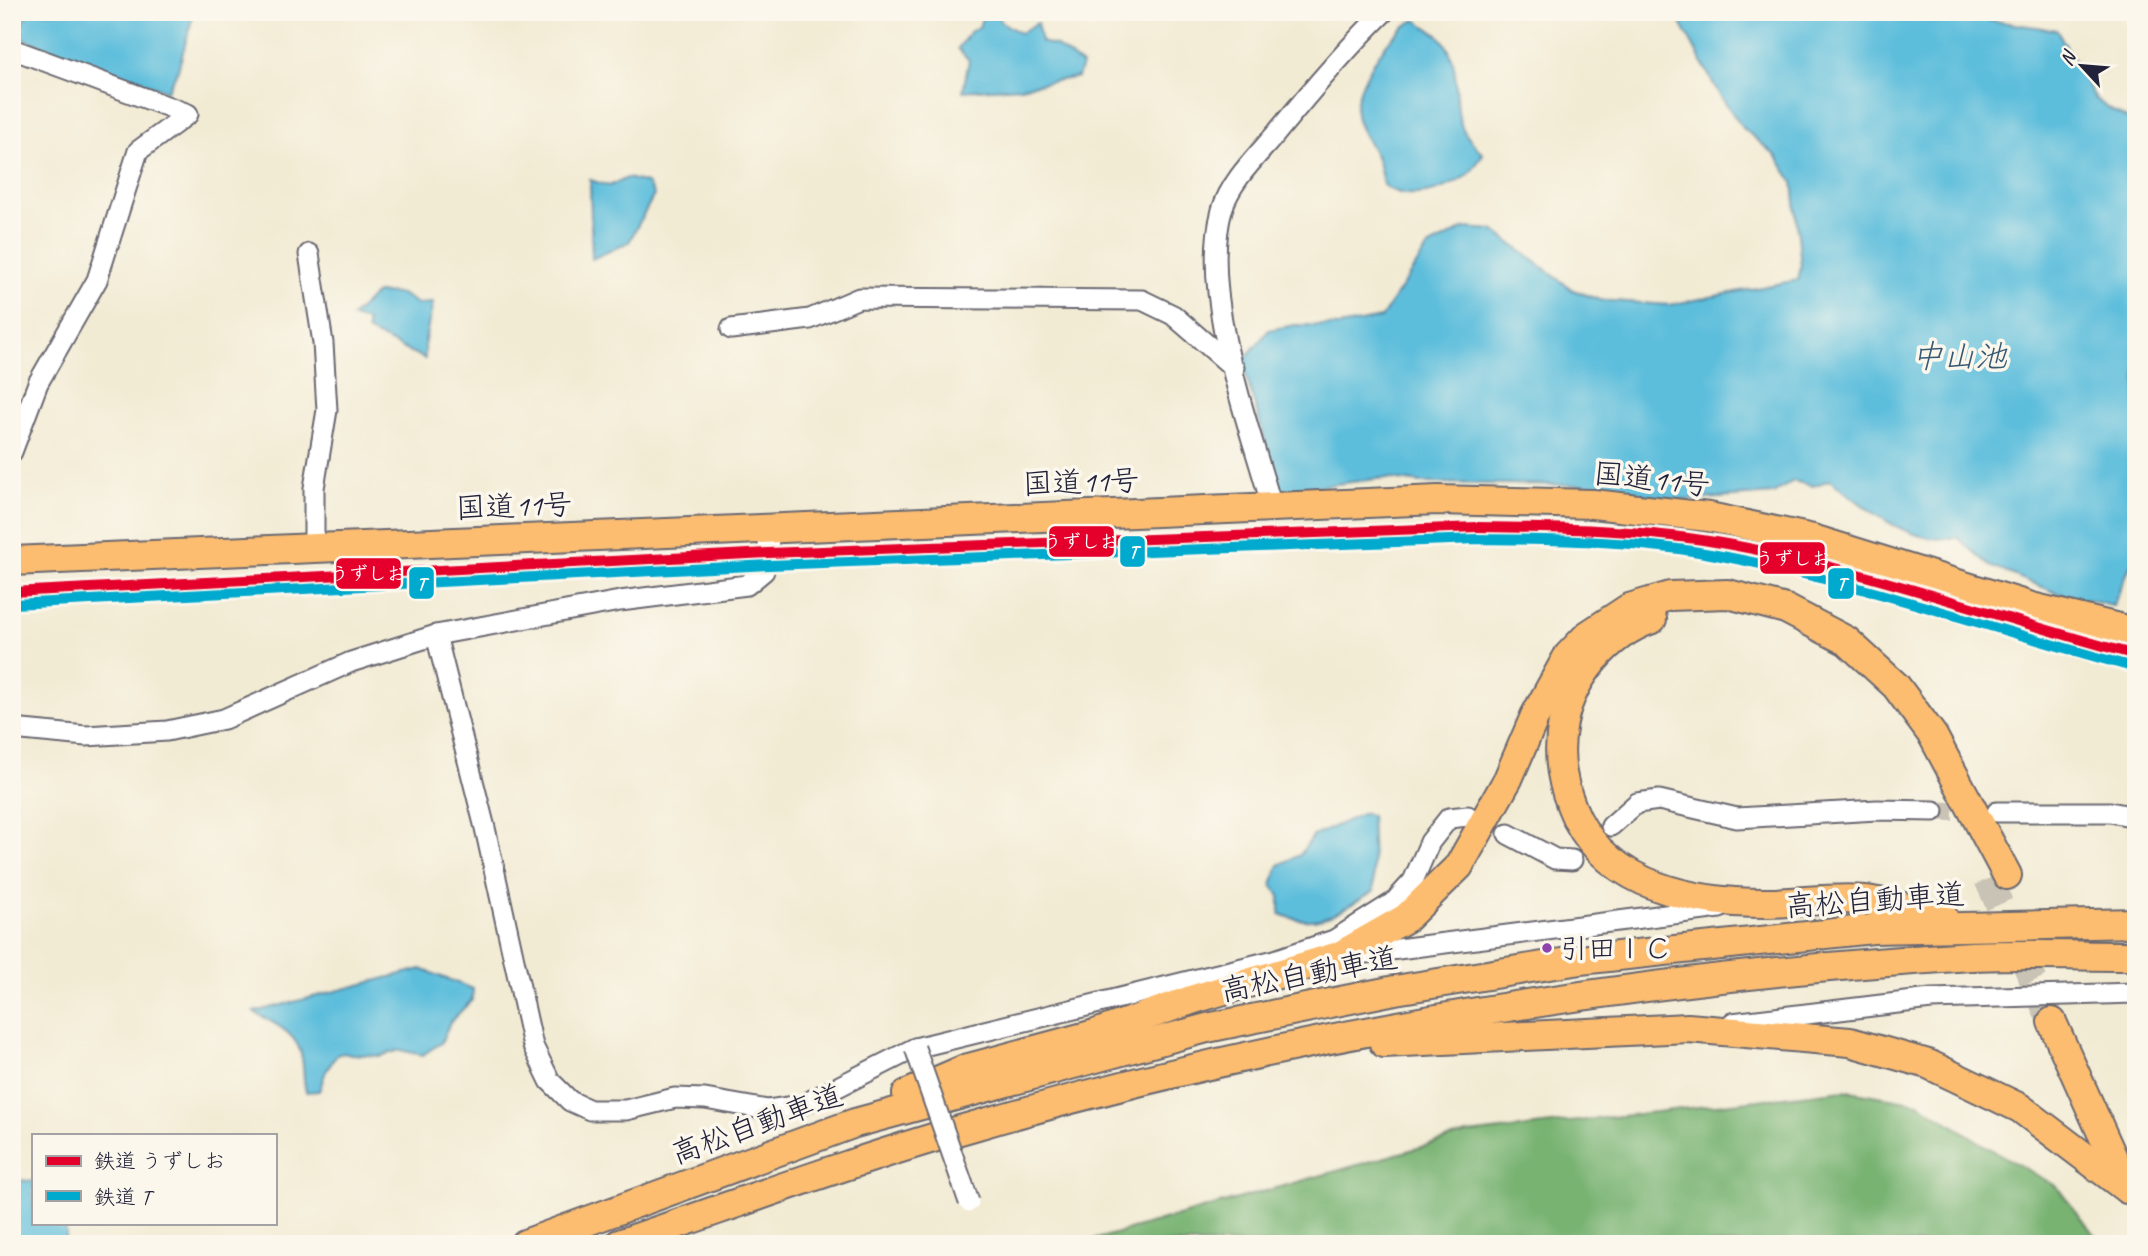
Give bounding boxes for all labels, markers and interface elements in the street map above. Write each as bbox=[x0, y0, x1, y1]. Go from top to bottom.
north arrow bbox=[2046, 32, 2116, 102]
text: N bbox=[2054, 46, 2082, 70]
water label: 中山池 bbox=[1911, 336, 2008, 377]
street label: 国道11号 bbox=[1592, 454, 1712, 504]
street label: 国道11号 bbox=[1022, 461, 1140, 503]
street label: 国道11号 bbox=[455, 485, 573, 527]
line badge: うずしお bbox=[1048, 525, 1115, 558]
text: うずしお bbox=[1043, 530, 1119, 554]
line badge: T bbox=[1119, 535, 1146, 568]
text: T bbox=[1129, 540, 1142, 564]
line badge: うずしお bbox=[1759, 541, 1826, 575]
text: うずしお bbox=[1755, 547, 1831, 571]
line badge: うずしお bbox=[335, 557, 402, 590]
text: うずしお bbox=[330, 562, 406, 586]
line badge: T bbox=[408, 566, 435, 600]
line badge: T bbox=[1827, 567, 1855, 600]
text: T bbox=[417, 572, 430, 596]
text: T bbox=[1837, 572, 1850, 596]
street label: 高松自動車道 bbox=[1784, 875, 1966, 925]
place label: 引田ＩＣ bbox=[1560, 931, 1672, 966]
street label: 高松自動車道 bbox=[1217, 938, 1401, 1010]
marker: 引田ＩＣ bbox=[1540, 941, 1554, 955]
street label: 高松自動車道 bbox=[666, 1075, 848, 1173]
legend bbox=[32, 1134, 276, 1224]
text: 鉄道 うずしお bbox=[94, 1148, 225, 1174]
text: 鉄道 T bbox=[94, 1184, 155, 1210]

